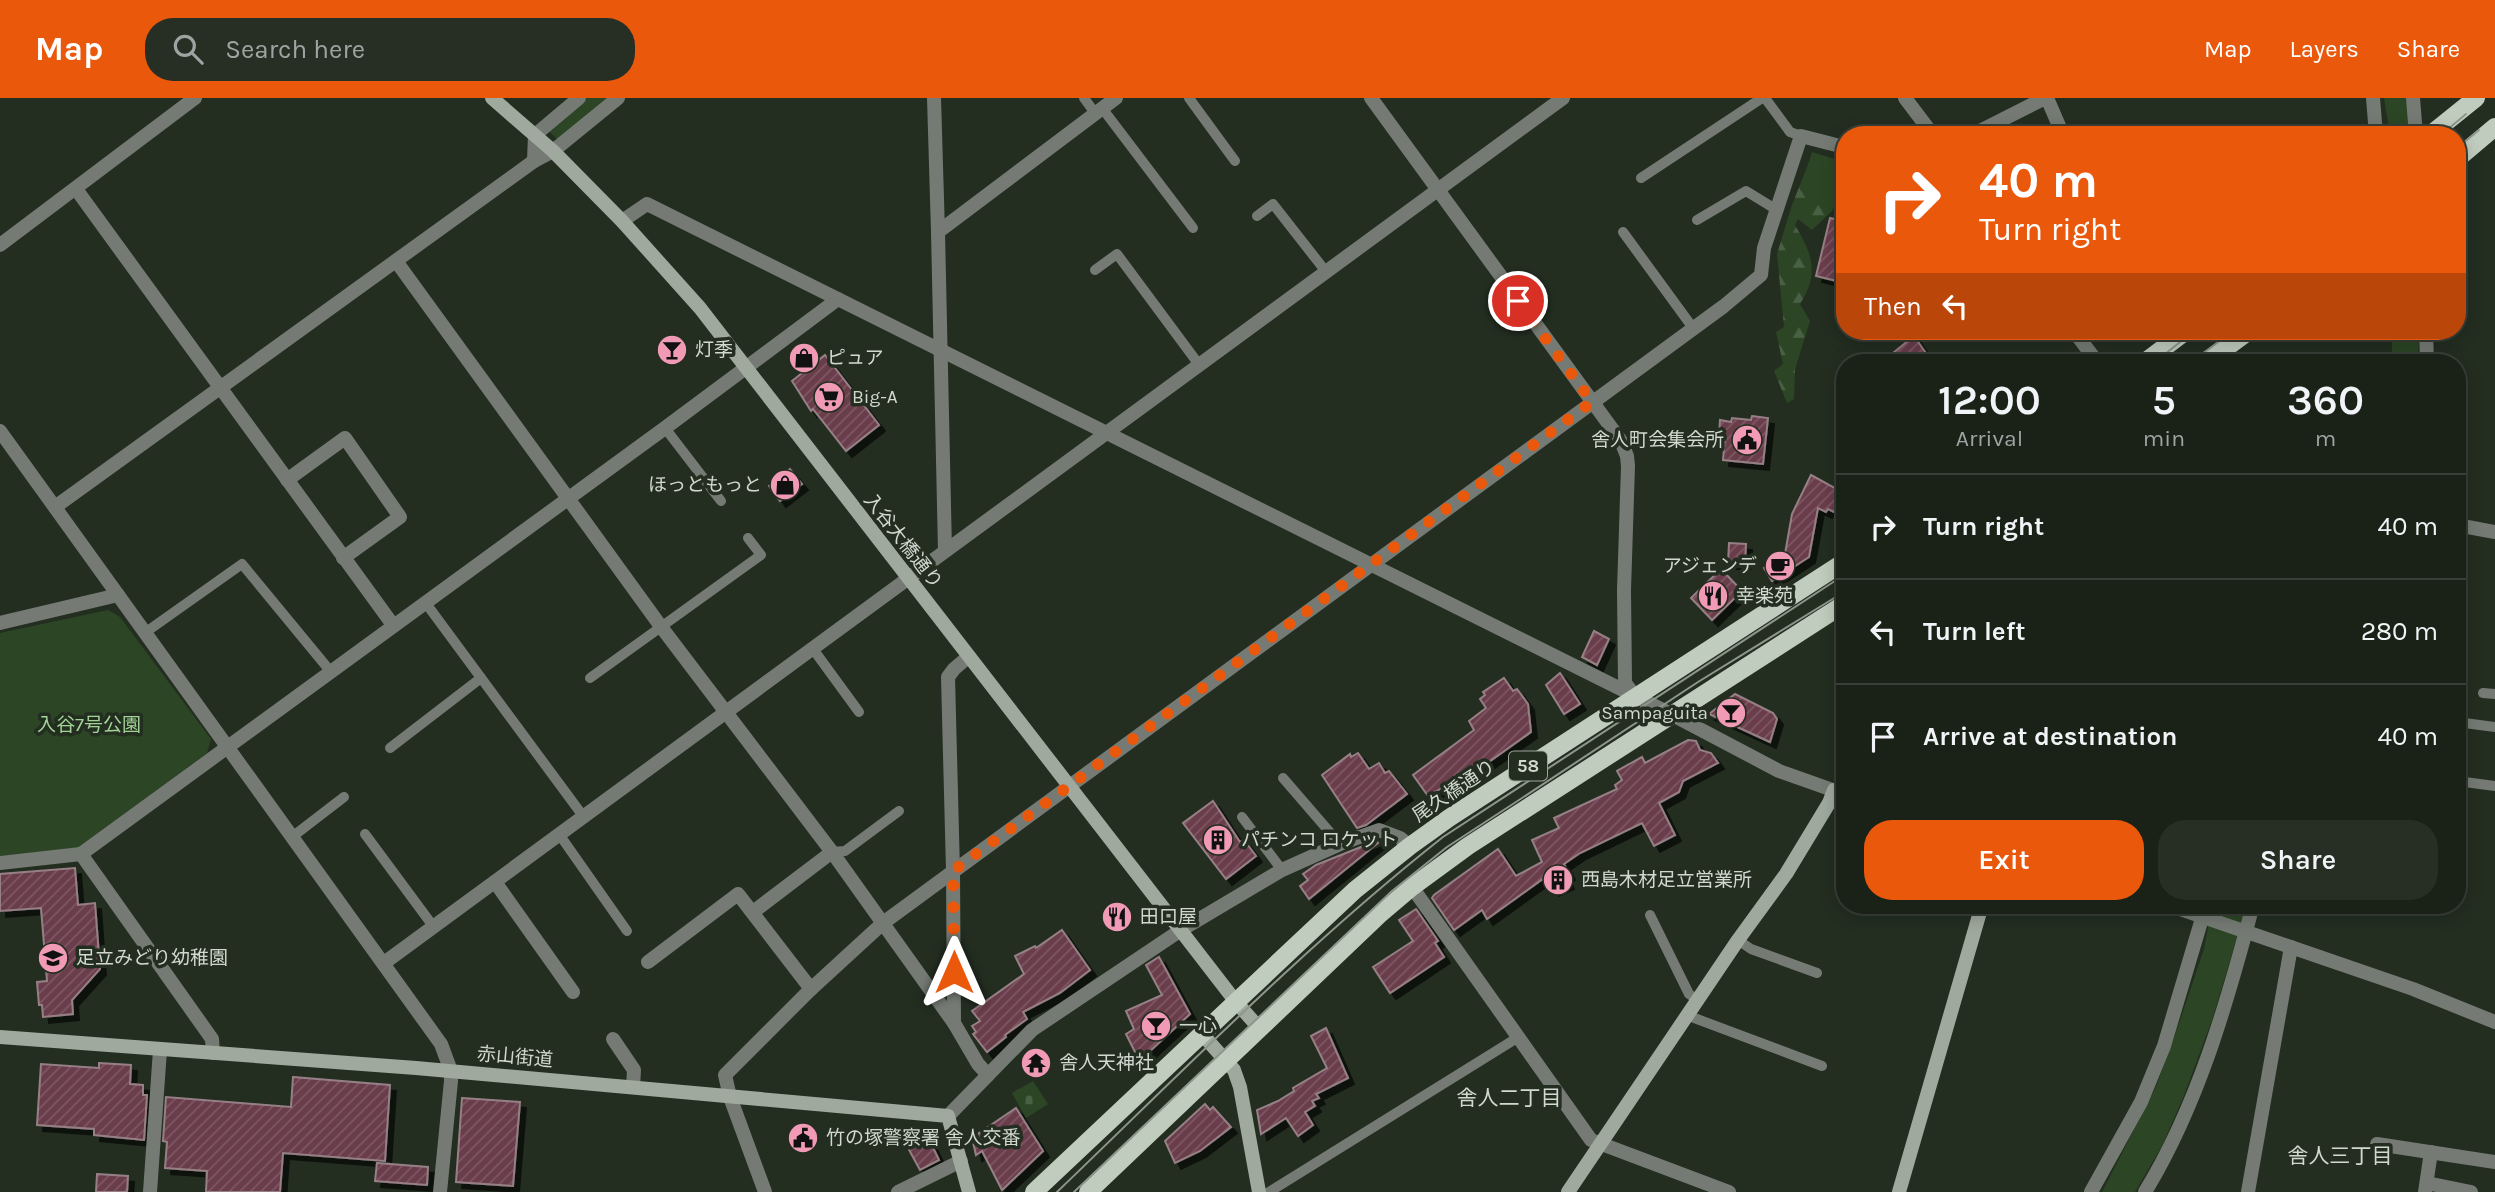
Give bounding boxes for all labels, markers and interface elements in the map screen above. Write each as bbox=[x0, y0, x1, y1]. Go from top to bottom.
search box bbox=[145, 18, 635, 81]
text: Map bbox=[35, 30, 103, 68]
icon: search bbox=[169, 30, 207, 68]
text: Search here bbox=[225, 34, 365, 65]
text: Map bbox=[2204, 35, 2252, 63]
text: Layers bbox=[2290, 35, 2359, 63]
text: Share bbox=[2397, 35, 2460, 63]
text: 40 m bbox=[1979, 152, 2098, 209]
icon: right bbox=[1864, 154, 1955, 245]
text: Turn right bbox=[1979, 211, 2121, 248]
pin bbox=[1488, 271, 1548, 331]
icon: arrive bbox=[1499, 282, 1537, 320]
icon: left bbox=[1936, 287, 1974, 325]
text: Then bbox=[1864, 291, 1922, 322]
bar icon: 灯季 bbox=[655, 333, 689, 367]
place label: 灯季 bbox=[695, 339, 733, 361]
shop icon: ピュア bbox=[787, 341, 821, 375]
place label: ピュア bbox=[827, 347, 884, 369]
text: 12:00 bbox=[1938, 375, 2041, 425]
text: 5 bbox=[2152, 375, 2176, 425]
text: 360 bbox=[2287, 375, 2364, 425]
supermarket icon: Big-A bbox=[812, 380, 846, 414]
place label: Big-A bbox=[852, 386, 898, 408]
public building icon: 舎人町会集会所 bbox=[1730, 423, 1764, 457]
text: Arrival bbox=[1956, 425, 2023, 452]
text: min bbox=[2143, 425, 2185, 452]
text: m bbox=[2315, 425, 2336, 452]
place label: 舎人町会集会所 bbox=[1591, 429, 1724, 451]
shop icon: ほっともっと bbox=[768, 468, 802, 502]
place label: ほっともっと bbox=[648, 474, 762, 496]
street label: 入谷大橋通り bbox=[859, 489, 947, 593]
icon: right bbox=[1864, 508, 1902, 546]
text: Turn right bbox=[1923, 511, 2044, 542]
text: 40 m bbox=[2378, 511, 2438, 542]
cafe icon: アジェンデ bbox=[1763, 549, 1797, 583]
place label: アジェンデ bbox=[1663, 555, 1757, 577]
restaurant icon: 幸楽苑 bbox=[1696, 579, 1730, 613]
place label: 幸楽苑 bbox=[1736, 585, 1793, 607]
icon: left bbox=[1864, 613, 1902, 651]
text: Turn left bbox=[1923, 616, 2025, 647]
text: 280 m bbox=[2361, 616, 2438, 647]
bar icon: Sampaguita bbox=[1714, 696, 1748, 730]
place label: Sampaguita bbox=[1601, 702, 1708, 724]
park label: 入谷7号公園 bbox=[37, 714, 141, 736]
icon: arrive bbox=[1864, 718, 1902, 756]
text: Arrive at destination bbox=[1923, 721, 2177, 752]
text: 40 m bbox=[2378, 721, 2438, 752]
road number: 58 bbox=[1509, 752, 1547, 780]
street label: 尾久橋通り bbox=[1408, 755, 1500, 827]
button: Exit bbox=[1864, 820, 2144, 900]
button: Share bbox=[2158, 820, 2438, 900]
building icon: パチンコ ロケット bbox=[1201, 823, 1235, 857]
place label: パチンコ ロケット bbox=[1241, 829, 1398, 851]
building icon: 西島木材足立営業所 bbox=[1541, 863, 1575, 897]
place label: 西島木材足立営業所 bbox=[1581, 869, 1752, 891]
restaurant icon: 田口屋 bbox=[1100, 900, 1134, 934]
place label: 田口屋 bbox=[1140, 906, 1197, 928]
position arrow bbox=[917, 935, 991, 1009]
school or university icon: 足立みどり幼稚園 bbox=[36, 941, 70, 975]
place label: 足立みどり幼稚園 bbox=[76, 947, 228, 969]
bar icon: 一心 bbox=[1139, 1009, 1173, 1043]
place label: 一心 bbox=[1179, 1015, 1217, 1037]
street label: 赤山街道 bbox=[476, 1043, 554, 1071]
temple icon: 舎人天神社 bbox=[1019, 1046, 1053, 1080]
place label: 舎人天神社 bbox=[1059, 1052, 1154, 1074]
district label: 舎人二丁目 bbox=[1457, 1086, 1562, 1110]
public building icon: 竹の塚警察署 舎人交番 bbox=[786, 1121, 820, 1155]
place label: 竹の塚警察署 舎人交番 bbox=[826, 1127, 1021, 1149]
district label: 舎人三丁目 bbox=[2288, 1144, 2393, 1168]

